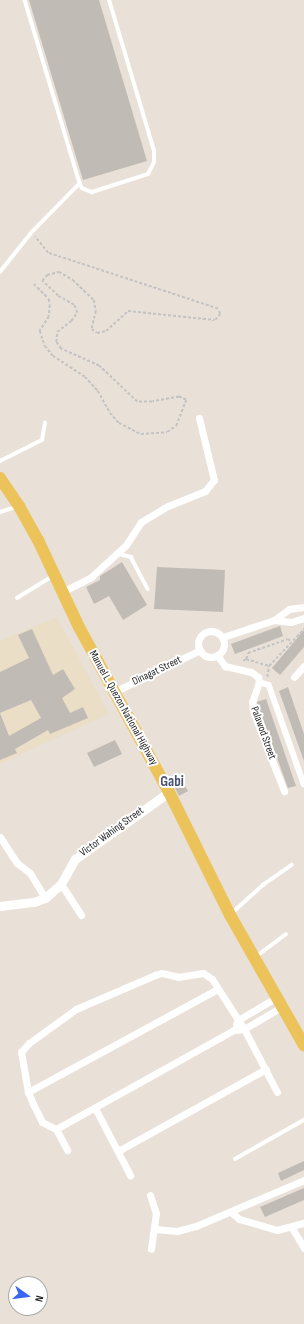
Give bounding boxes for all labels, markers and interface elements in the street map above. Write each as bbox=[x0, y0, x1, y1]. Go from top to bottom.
street label: Manuel L. Quezon National Highway bbox=[86, 648, 160, 768]
street label: Dinagat Street bbox=[130, 653, 184, 689]
street label: Palawod Street bbox=[247, 705, 279, 761]
district label: Gabi bbox=[160, 773, 184, 791]
street label: Victor Wahing Street bbox=[77, 804, 147, 860]
north arrow bbox=[8, 1276, 48, 1316]
text: N bbox=[32, 1294, 46, 1303]

